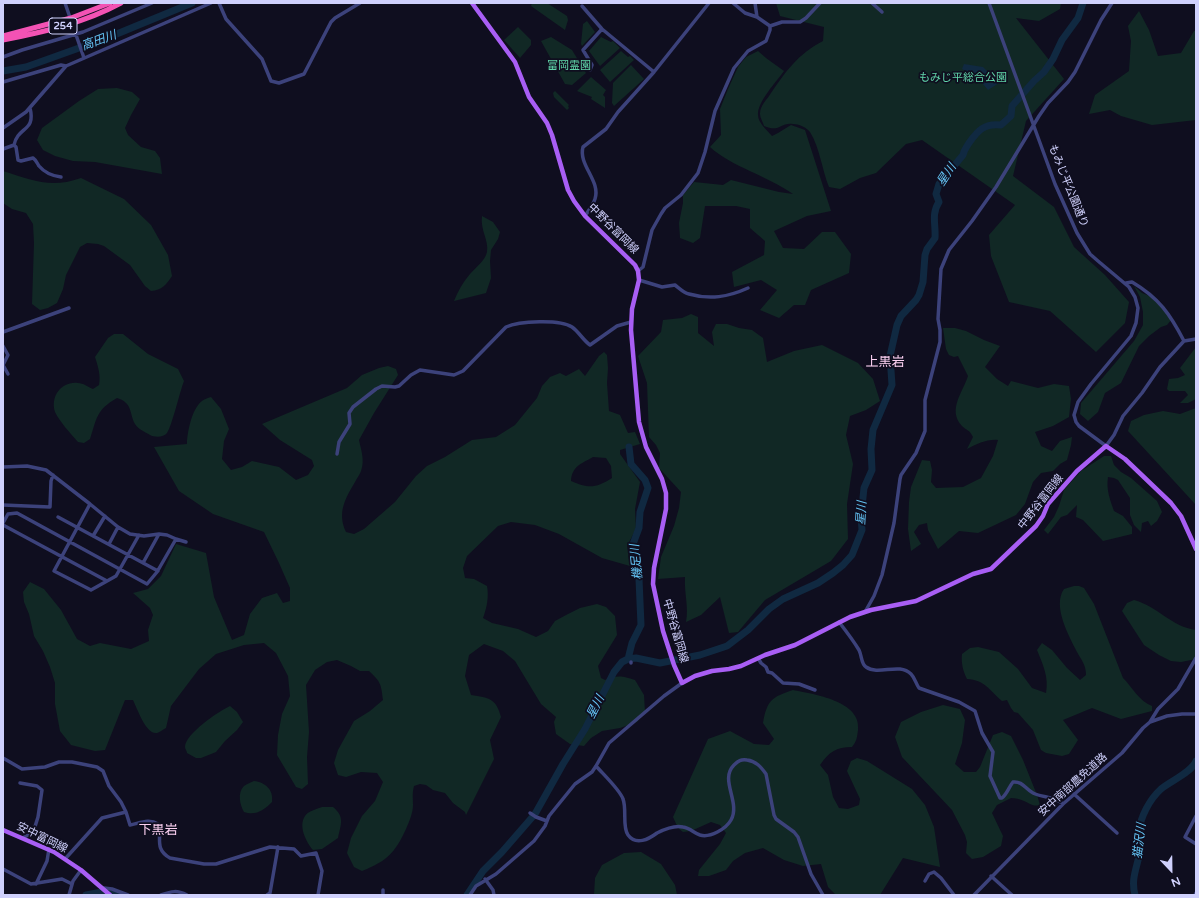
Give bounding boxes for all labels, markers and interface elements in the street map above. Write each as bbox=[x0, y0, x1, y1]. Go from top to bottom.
road number: 254 bbox=[49, 18, 77, 34]
water label: 高田川 bbox=[80, 28, 118, 54]
park label: 富岡霊園 bbox=[547, 59, 591, 73]
park label: もみじ平総合公園 bbox=[919, 71, 1007, 85]
street label: もみじ平公園通り bbox=[1045, 143, 1091, 229]
water label: 星川 bbox=[934, 161, 960, 189]
street label: 中野谷富岡線 bbox=[585, 201, 641, 257]
district label: 上黒岩 bbox=[866, 355, 904, 371]
street label: 中野谷富岡線 bbox=[1015, 472, 1067, 532]
water label: 星川 bbox=[854, 501, 870, 525]
water label: 機足川 bbox=[628, 543, 646, 581]
street label: 中野谷富岡線 bbox=[660, 597, 690, 665]
water label: 星川 bbox=[584, 693, 608, 721]
street label: 安中南部農免道路 bbox=[1036, 751, 1110, 819]
street label: 安中富岡線 bbox=[14, 820, 70, 856]
water label: 猫沢川 bbox=[1131, 822, 1149, 860]
district label: 下黒岩 bbox=[139, 823, 177, 839]
north arrow bbox=[1151, 850, 1191, 890]
text: N bbox=[1169, 874, 1182, 889]

